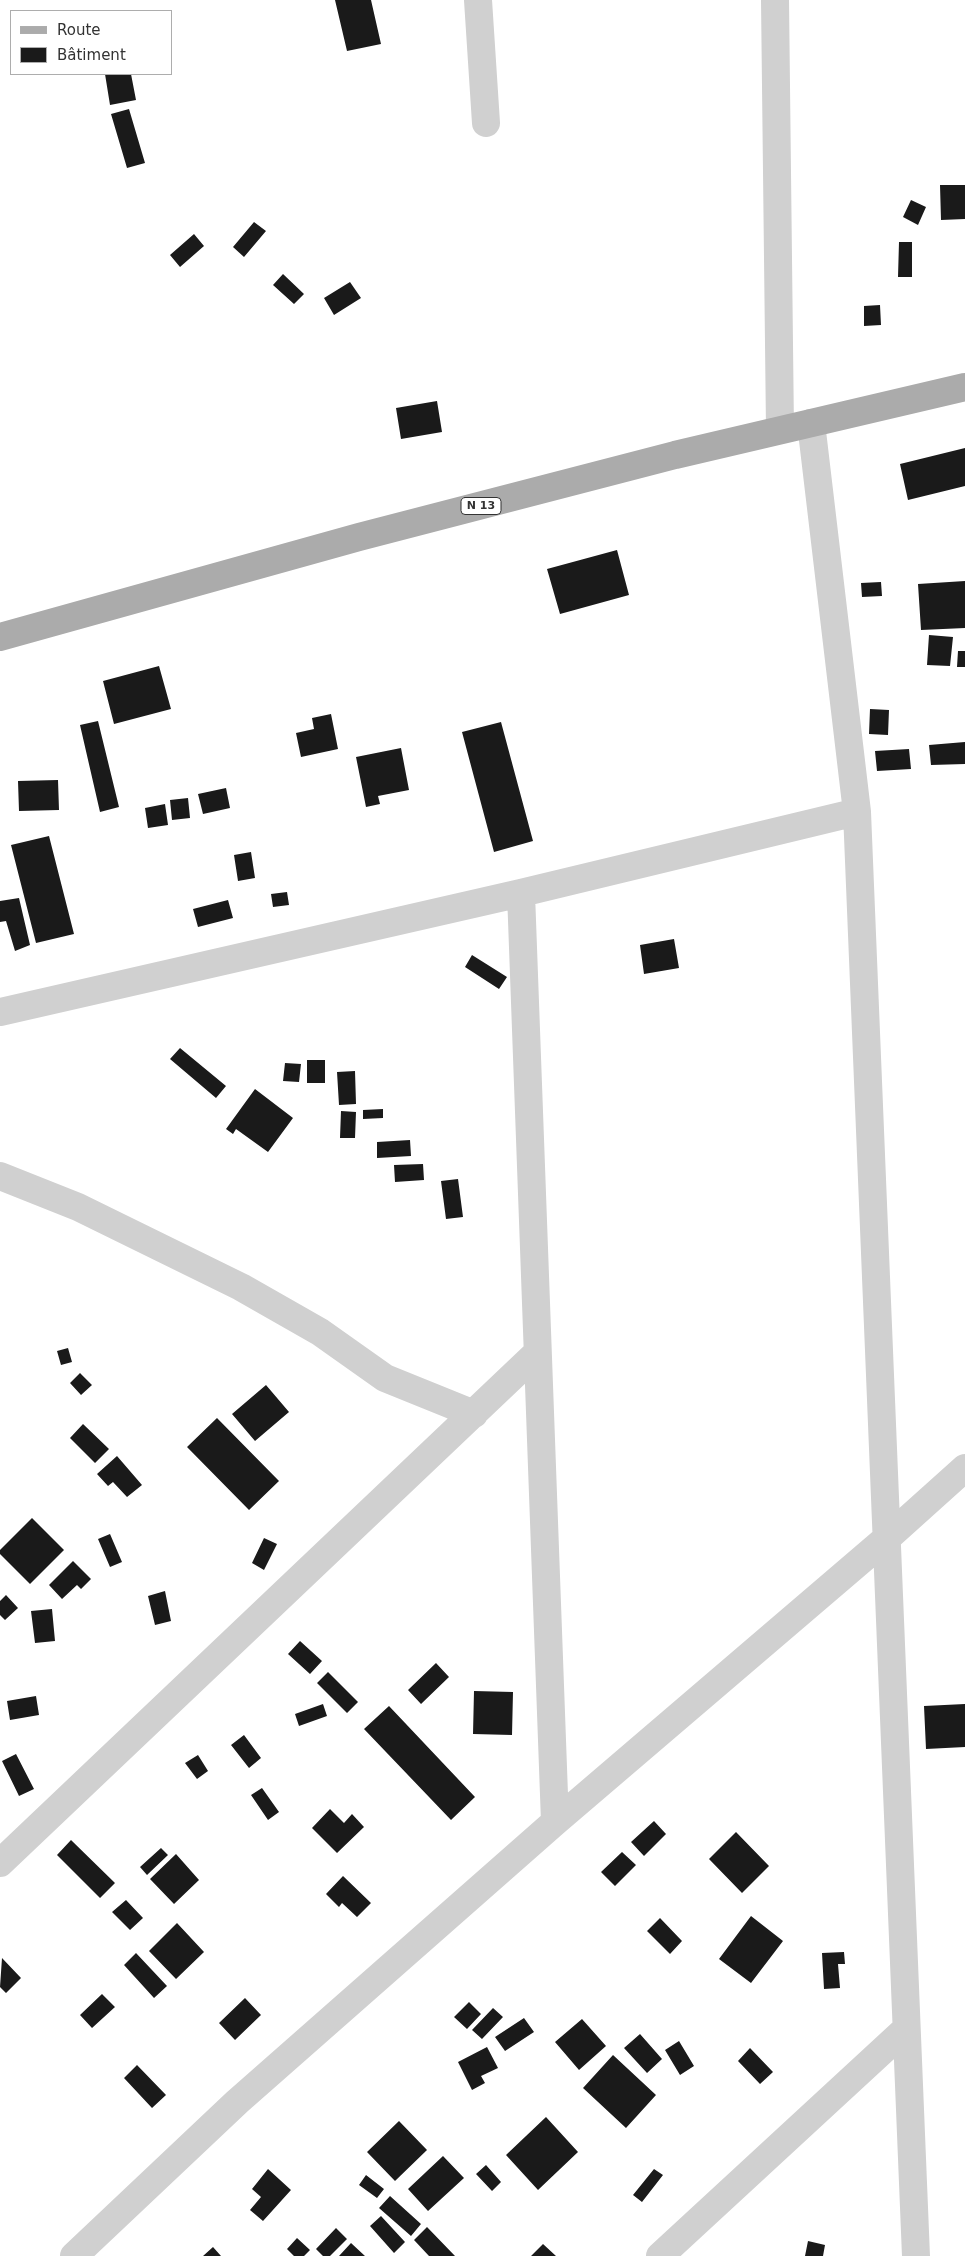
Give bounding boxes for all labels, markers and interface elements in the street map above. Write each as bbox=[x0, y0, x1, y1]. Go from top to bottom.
legend bbox=[10, 10, 172, 75]
text: Route bbox=[57, 21, 101, 39]
text: Bâtiment bbox=[57, 46, 126, 64]
road number: N 13 bbox=[461, 498, 501, 514]

